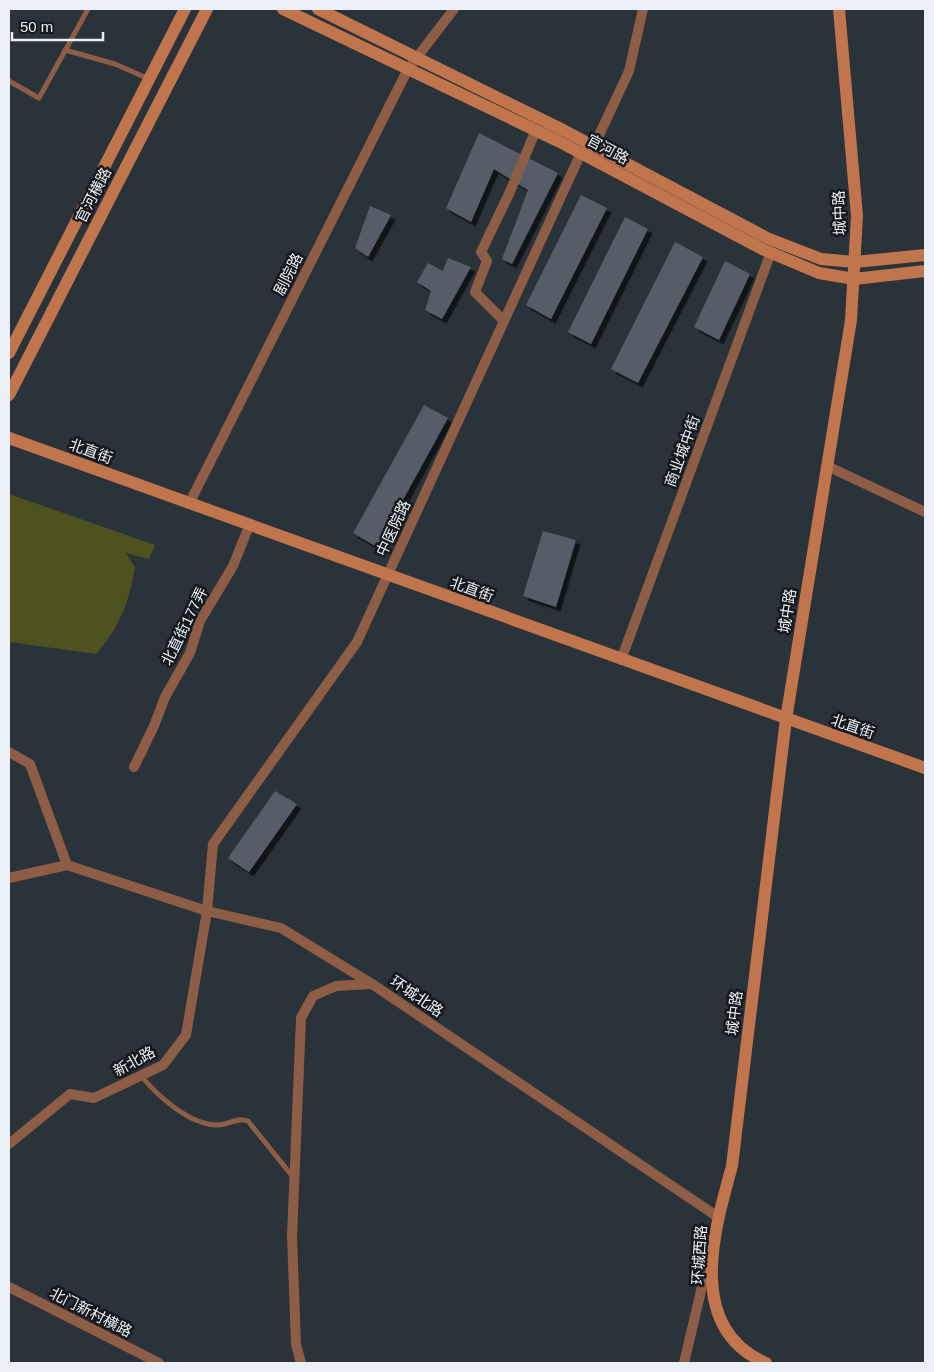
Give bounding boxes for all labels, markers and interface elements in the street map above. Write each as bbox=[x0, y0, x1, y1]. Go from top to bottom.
scale bar bbox=[12, 10, 104, 42]
text: 50 m bbox=[20, 18, 53, 35]
street label: 官河路 bbox=[584, 131, 632, 167]
street label: 官河横路 bbox=[72, 164, 114, 226]
street label: 城中路 bbox=[830, 190, 848, 236]
street label: 剧院路 bbox=[270, 250, 306, 298]
street label: 商业城中街 bbox=[661, 413, 703, 489]
street label: 北直街 bbox=[67, 435, 115, 467]
street label: 中医院路 bbox=[373, 497, 413, 559]
street label: 北直街 bbox=[448, 573, 496, 605]
street label: 北直街177弄 bbox=[158, 584, 210, 668]
street label: 城中路 bbox=[775, 587, 799, 635]
street label: 北直街 bbox=[829, 711, 877, 741]
street label: 环城北路 bbox=[387, 972, 447, 1020]
street label: 城中路 bbox=[723, 990, 745, 1036]
street label: 新北路 bbox=[110, 1043, 158, 1079]
street label: 环城西路 bbox=[688, 1224, 710, 1286]
street label: 北门新村横路 bbox=[47, 1284, 135, 1340]

